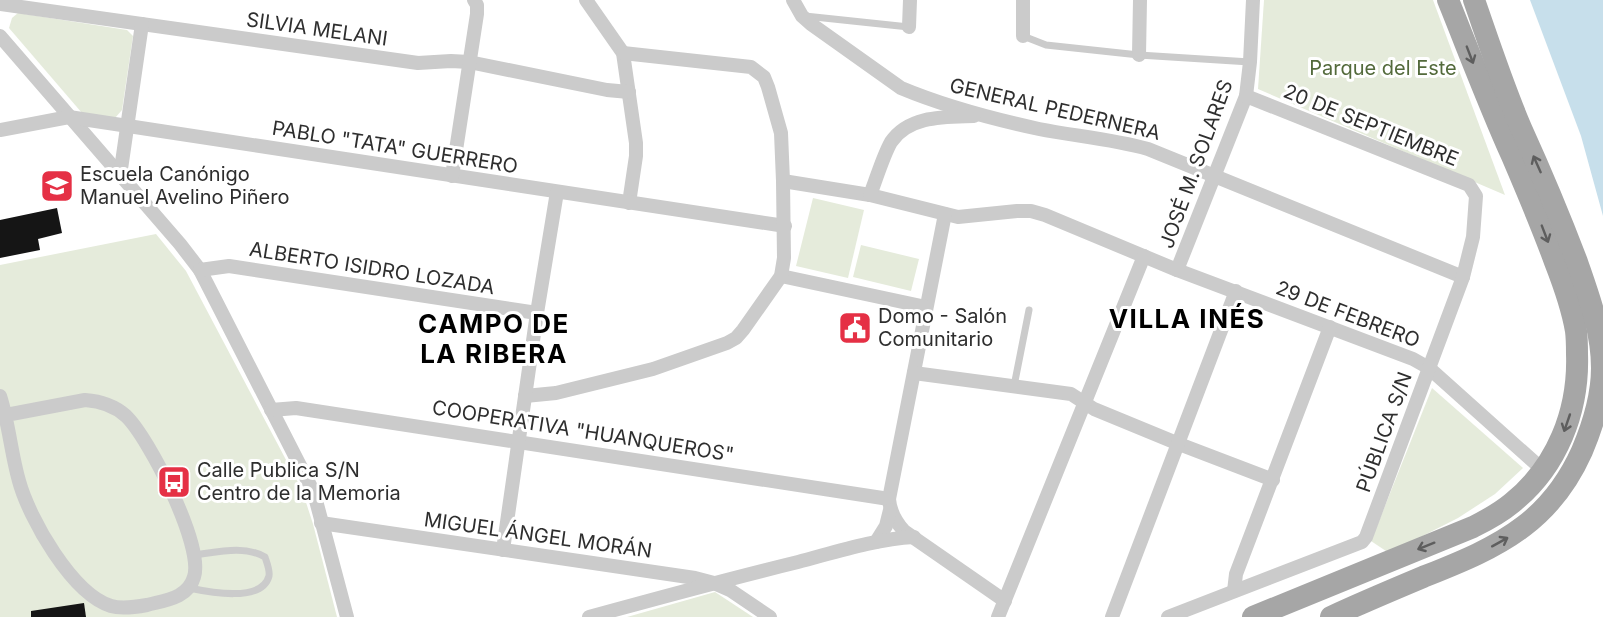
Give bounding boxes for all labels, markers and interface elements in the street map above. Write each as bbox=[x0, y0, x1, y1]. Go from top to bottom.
street label: SILVIA MELANI bbox=[245, 7, 389, 51]
one-way arrow bbox=[1465, 45, 1476, 63]
park label: Parque del Este bbox=[1309, 56, 1457, 80]
street label: GENERAL PEDERNERA bbox=[947, 73, 1163, 145]
street label: JOSÉ M. SOLARES bbox=[1153, 76, 1238, 252]
street label: 20 DE SEPTIEMBRE bbox=[1280, 79, 1462, 171]
street label: PABLO "TATA" GUERRERO bbox=[270, 116, 520, 178]
one-way arrow bbox=[1531, 156, 1542, 174]
place label: Escuela Canónigo Manuel Avelino Piñero bbox=[80, 162, 289, 209]
school or university icon: Escuela Canónigo Manuel Avelino Piñero bbox=[39, 168, 75, 204]
one-way arrow bbox=[1540, 225, 1551, 243]
street label: ALBERTO ISIDRO LOZADA bbox=[248, 237, 497, 299]
street label: 29 DE FEBRERO bbox=[1273, 276, 1423, 352]
district label: VILLA INÉS bbox=[1109, 303, 1265, 334]
place label: Domo - Salón Comunitario bbox=[878, 304, 1007, 351]
district label: CAMPO DE LA RIBERA bbox=[418, 308, 570, 369]
public building icon: Domo - Salón Comunitario bbox=[837, 310, 873, 346]
street label: PÚBLICA S/N bbox=[1350, 368, 1417, 495]
street label: COOPERATIVA "HUANQUEROS" bbox=[430, 395, 736, 467]
one-way arrow bbox=[1561, 413, 1572, 432]
place label: Calle Publica S/N Centro de la Memoria bbox=[197, 458, 401, 505]
bus stop icon: Calle Publica S/N Centro de la Memoria bbox=[156, 464, 192, 500]
street label: MIGUEL ÁNGEL MORÁN bbox=[422, 506, 654, 563]
one-way arrow bbox=[1491, 536, 1508, 548]
one-way arrow bbox=[1418, 541, 1436, 552]

